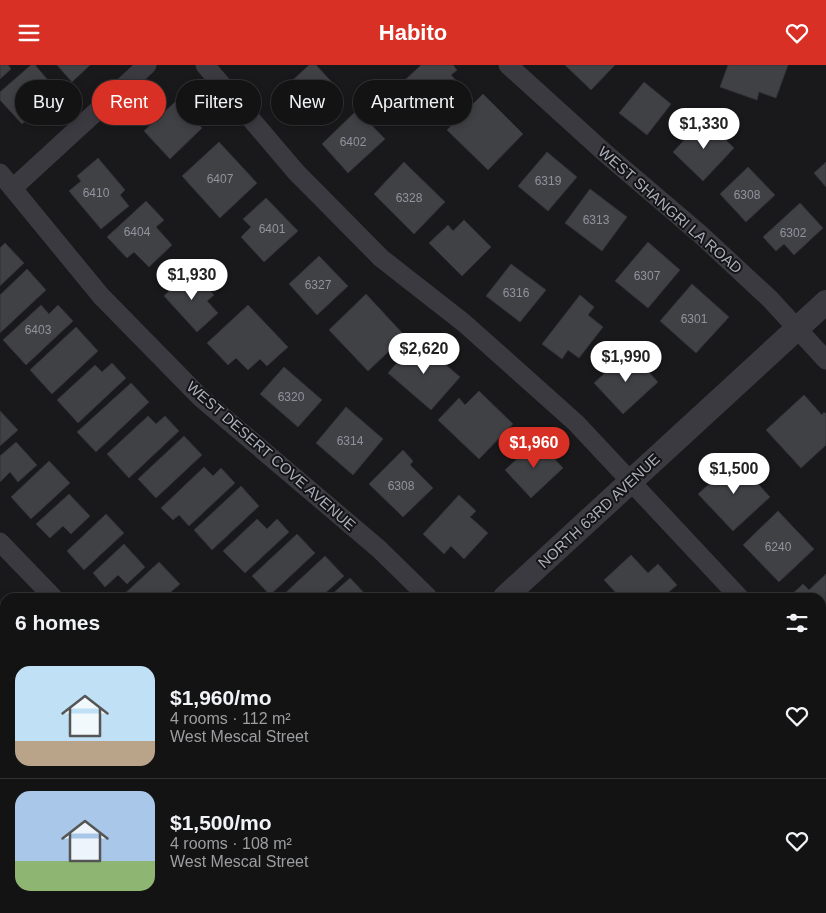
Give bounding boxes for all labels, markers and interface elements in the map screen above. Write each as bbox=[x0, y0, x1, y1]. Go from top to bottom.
icon: menu bbox=[15, 19, 43, 47]
icon: heart bbox=[783, 19, 811, 47]
text: Habito bbox=[379, 20, 447, 45]
chip: Buy bbox=[15, 80, 82, 125]
chip: Rent bbox=[92, 80, 166, 125]
chip: Filters bbox=[176, 80, 261, 125]
chip: New bbox=[271, 80, 343, 125]
chip: Apartment bbox=[353, 80, 472, 125]
pin: $1,330 bbox=[663, 107, 745, 150]
text: $1,330 bbox=[680, 115, 728, 132]
house number: 6402 bbox=[340, 135, 367, 149]
street label: WEST SHANGRI LA ROAD bbox=[595, 143, 746, 277]
house number: 6407 bbox=[207, 172, 234, 186]
house number: 6319 bbox=[535, 174, 562, 188]
house number: 6410 bbox=[83, 186, 110, 200]
house number: 6308 bbox=[734, 188, 761, 202]
house number: 6328 bbox=[396, 191, 423, 205]
house number: 6313 bbox=[583, 213, 610, 227]
house number: 6401 bbox=[259, 222, 286, 236]
house number: 6404 bbox=[124, 225, 151, 239]
house number: 6302 bbox=[780, 226, 807, 240]
pin: $1,930 bbox=[151, 259, 233, 301]
text: $1,930 bbox=[168, 266, 216, 283]
house number: 6307 bbox=[634, 269, 661, 283]
house number: 6327 bbox=[305, 278, 332, 292]
house number: 6316 bbox=[503, 286, 530, 300]
house number: 6301 bbox=[681, 312, 708, 326]
house number: 6403 bbox=[25, 323, 52, 337]
pin: $2,620 bbox=[383, 333, 465, 375]
text: $2,620 bbox=[400, 340, 448, 357]
pin: $1,990 bbox=[585, 341, 667, 383]
text: $1,990 bbox=[602, 348, 650, 365]
street label: WEST DESERT COVE AVENUE bbox=[183, 378, 359, 534]
house number: 6320 bbox=[278, 390, 305, 404]
pin: $1,960 bbox=[493, 427, 575, 469]
house number: 6314 bbox=[337, 434, 364, 448]
text: $1,960 bbox=[510, 434, 558, 451]
street label: NORTH 63RD AVENUE bbox=[535, 450, 663, 571]
pin: $1,500 bbox=[693, 453, 775, 495]
text: $1,500 bbox=[710, 460, 758, 477]
house number: 6308 bbox=[388, 479, 415, 493]
house number: 6240 bbox=[765, 540, 792, 554]
icon: filters bbox=[783, 609, 811, 637]
text: 6 homes bbox=[15, 611, 100, 634]
icon: home bbox=[55, 686, 115, 746]
text: $1,960/mo bbox=[170, 686, 272, 709]
icon: heart bbox=[783, 702, 811, 730]
text: 4 rooms · 112 m² bbox=[170, 710, 291, 727]
text: West Mescal Street bbox=[170, 728, 308, 745]
icon: home bbox=[55, 811, 115, 871]
text: $1,500/mo bbox=[170, 811, 272, 834]
icon: heart bbox=[783, 827, 811, 855]
text: 4 rooms · 108 m² bbox=[170, 835, 292, 852]
text: West Mescal Street bbox=[170, 853, 308, 870]

